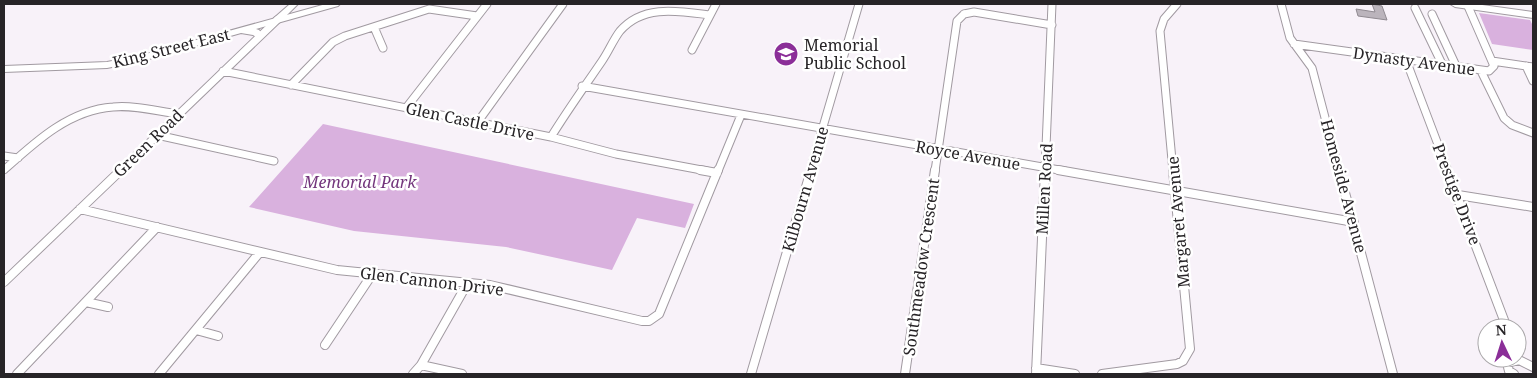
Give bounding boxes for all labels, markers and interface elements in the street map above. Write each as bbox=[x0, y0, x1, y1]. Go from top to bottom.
street label: King Street East bbox=[110, 23, 232, 73]
place label: Memorial Public School bbox=[804, 34, 906, 74]
school or university icon: Memorial Public School bbox=[773, 41, 799, 67]
street label: Dynasty Avenue bbox=[1351, 42, 1477, 80]
street label: Glen Castle Drive bbox=[404, 97, 536, 145]
street label: Green Road bbox=[108, 104, 188, 182]
street label: Homeside Avenue bbox=[1316, 117, 1372, 255]
street label: Kilbourn Avenue bbox=[777, 124, 833, 254]
street label: Royce Avenue bbox=[914, 135, 1022, 175]
street label: Prestige Drive bbox=[1428, 140, 1486, 248]
street label: Millen Road bbox=[1031, 142, 1057, 235]
street label: Margaret Avenue bbox=[1161, 155, 1195, 289]
park label: Memorial Park bbox=[303, 171, 417, 193]
street label: Southmeadow Crescent bbox=[898, 176, 944, 357]
street label: Glen Cannon Drive bbox=[359, 261, 505, 301]
north arrow bbox=[1477, 318, 1527, 368]
text: N bbox=[1495, 320, 1507, 339]

